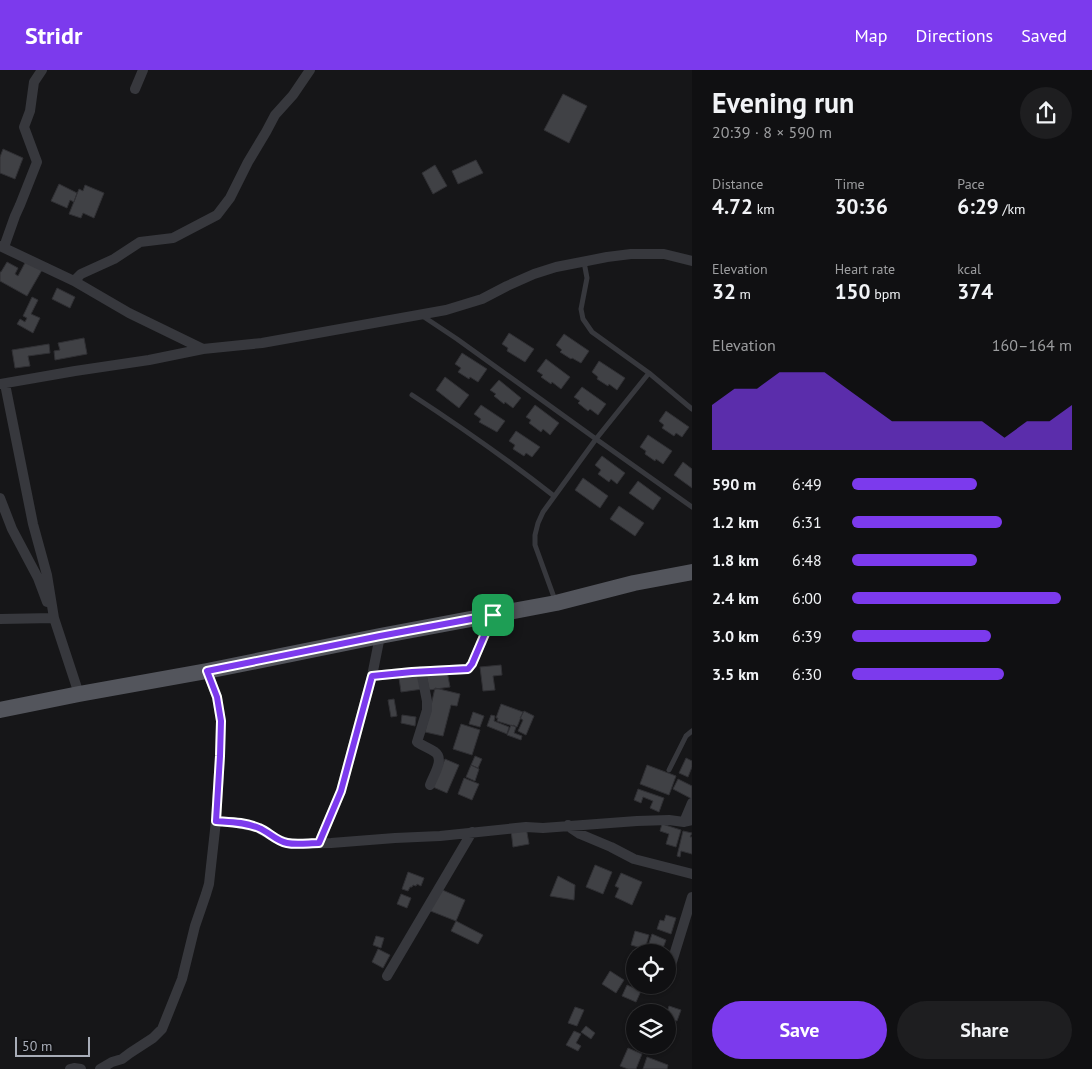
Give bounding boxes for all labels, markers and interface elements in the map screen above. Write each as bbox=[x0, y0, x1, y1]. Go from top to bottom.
text: Stridr bbox=[25, 20, 82, 51]
text: Map bbox=[855, 24, 887, 47]
text: Directions bbox=[915, 24, 993, 47]
text: Saved bbox=[1021, 24, 1067, 47]
text: Evening run bbox=[712, 84, 854, 121]
button: share bbox=[1020, 87, 1072, 139]
text: 20:39 · 8 × 590 m bbox=[712, 122, 832, 142]
text: Distance bbox=[712, 175, 763, 193]
text: Time bbox=[835, 175, 865, 193]
text: Pace bbox=[957, 175, 985, 193]
text: 4.72 bbox=[712, 193, 753, 220]
text: 30:36 bbox=[835, 193, 888, 220]
text: 6:29 bbox=[957, 193, 999, 220]
text: km bbox=[753, 200, 775, 218]
text: /km bbox=[999, 200, 1025, 218]
text: Elevation bbox=[712, 260, 768, 278]
text: Heart rate bbox=[835, 260, 895, 278]
text: kcal bbox=[957, 260, 981, 278]
text: 32 bbox=[712, 278, 736, 305]
text: 150 bbox=[835, 278, 870, 305]
text: 374 bbox=[957, 278, 993, 305]
text: m bbox=[736, 285, 751, 303]
text: bpm bbox=[870, 285, 901, 303]
text: Elevation bbox=[712, 335, 776, 355]
text: 160–164 m bbox=[992, 335, 1072, 355]
text: 590 m bbox=[712, 474, 756, 494]
text: 6:49 bbox=[792, 474, 822, 494]
text: 1.2 km bbox=[712, 512, 759, 532]
text: 6:31 bbox=[792, 512, 822, 532]
text: 1.8 km bbox=[712, 550, 759, 570]
text: 6:48 bbox=[792, 550, 822, 570]
text: 2.4 km bbox=[712, 588, 759, 608]
text: 6:00 bbox=[792, 588, 822, 608]
pin bbox=[472, 594, 514, 636]
icon: arrive bbox=[479, 601, 507, 629]
text: 3.0 km bbox=[712, 626, 759, 646]
text: 6:39 bbox=[792, 626, 822, 646]
text: 3.5 km bbox=[712, 664, 759, 684]
text: 6:30 bbox=[792, 664, 822, 684]
map controls bbox=[626, 944, 676, 1054]
button: locate bbox=[626, 944, 676, 994]
button: Save bbox=[712, 1001, 887, 1059]
button: Share bbox=[897, 1001, 1072, 1059]
button: layers bbox=[626, 1004, 676, 1054]
scale bar bbox=[15, 1034, 90, 1057]
text: 50 m bbox=[22, 1037, 52, 1055]

